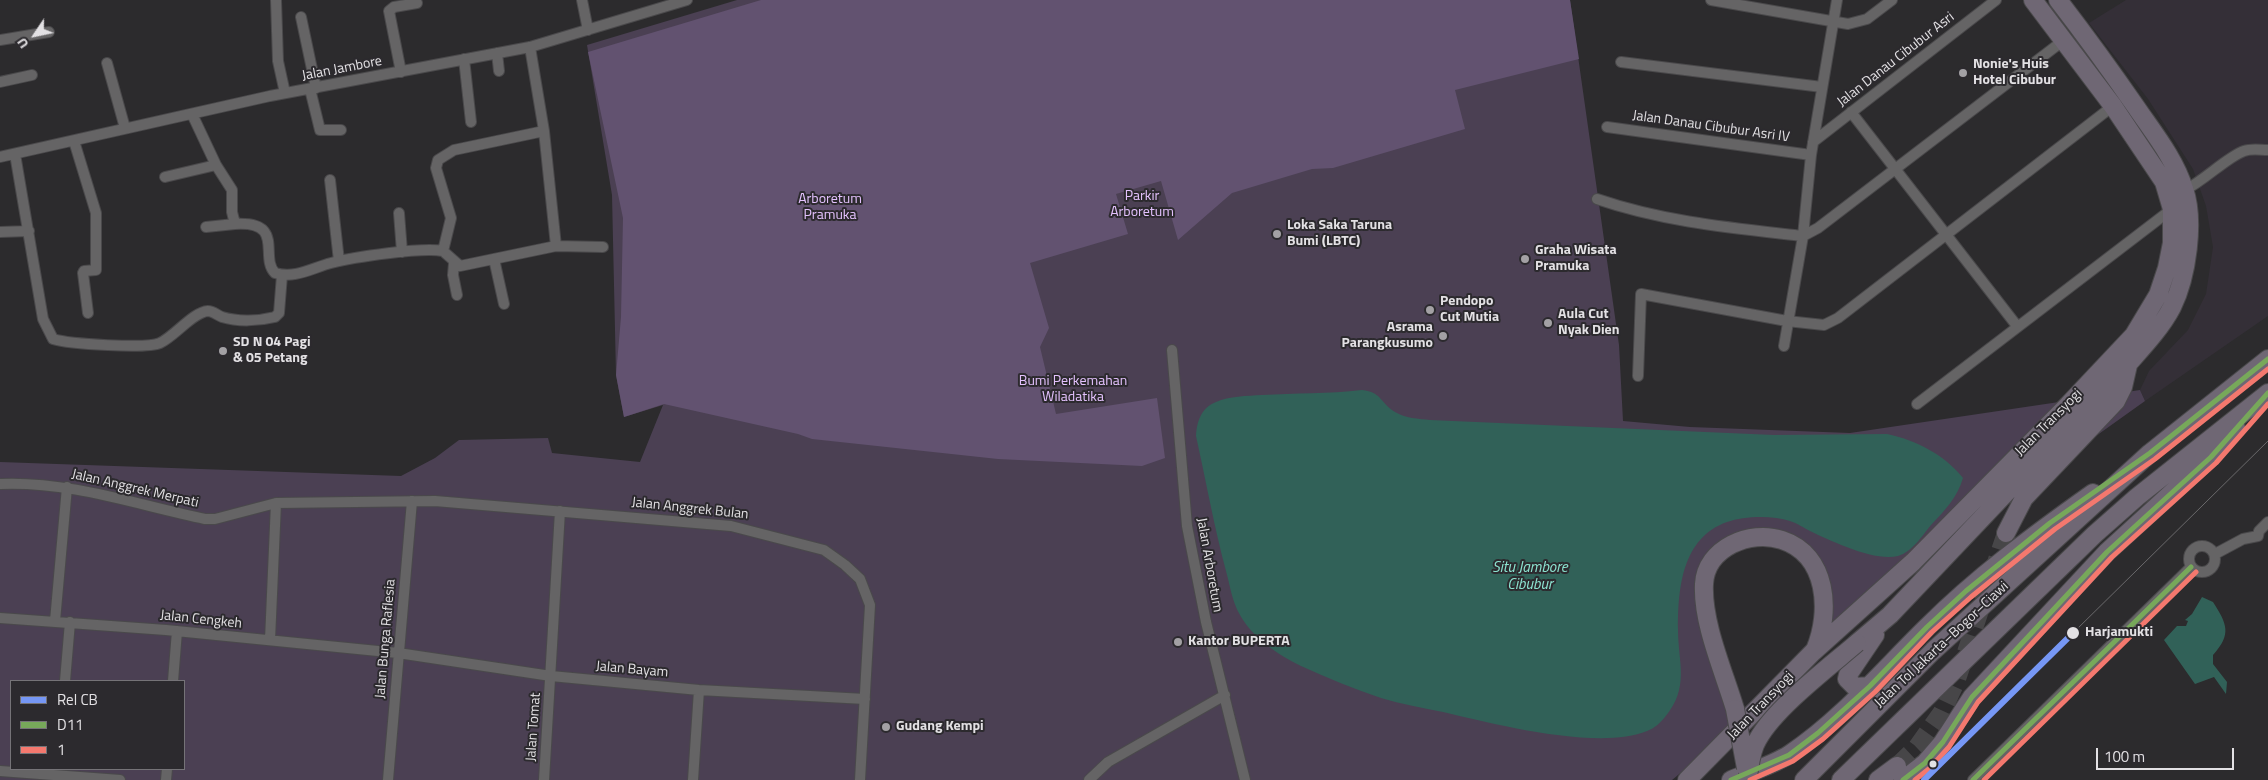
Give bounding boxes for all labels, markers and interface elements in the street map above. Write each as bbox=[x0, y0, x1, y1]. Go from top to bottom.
street label: Jalan Danau Cibubur Asri bbox=[1834, 9, 1958, 111]
north arrow bbox=[10, 10, 60, 60]
text: U bbox=[11, 34, 33, 53]
street label: Jalan Jambore bbox=[301, 53, 383, 85]
place label: Nonie's Huis Hotel Cibubur bbox=[1973, 57, 2056, 90]
marker: Nonie's Huis Hotel Cibubur bbox=[1957, 67, 1969, 79]
street label: Jalan Danau Cibubur Asri IV bbox=[1631, 108, 1791, 146]
park label: Parkir Arboretum bbox=[1110, 189, 1174, 222]
park label: Arboretum Pramuka bbox=[798, 192, 862, 224]
place label: Loka Saka Taruna Bumi (LBTC) bbox=[1287, 218, 1392, 250]
marker: Loka Saka Taruna Bumi (LBTC) bbox=[1271, 228, 1283, 240]
place label: Graha Wisata Pramuka bbox=[1535, 243, 1617, 276]
marker: Graha Wisata Pramuka bbox=[1519, 253, 1531, 265]
place label: Pendopo Cut Mutia bbox=[1440, 294, 1499, 326]
marker: Pendopo Cut Mutia bbox=[1424, 304, 1436, 316]
place label: Aula Cut Nyak Dien bbox=[1558, 307, 1619, 340]
marker: Aula Cut Nyak Dien bbox=[1542, 317, 1554, 329]
place label: Asrama Parangkusumo bbox=[1342, 320, 1433, 352]
marker: Asrama Parangkusumo bbox=[1437, 330, 1449, 342]
place label: SD N 04 Pagi & 05 Petang bbox=[233, 335, 311, 368]
marker: SD N 04 Pagi & 05 Petang bbox=[217, 345, 229, 357]
park label: Bumi Perkemahan Wiladatika bbox=[1019, 374, 1127, 407]
street label: Jalan Transyogi bbox=[2012, 386, 2086, 460]
street label: Jalan Anggrek Merpati bbox=[70, 466, 200, 512]
street label: Jalan Anggrek Bulan bbox=[631, 495, 749, 523]
street label: Jalan Arboretum bbox=[1192, 516, 1226, 614]
water label: Situ Jambore Cibubur bbox=[1492, 559, 1568, 594]
street label: Jalan Tol Jakarta–Bogor–Ciawi bbox=[1872, 578, 2012, 712]
street label: Jalan Bunga Raflesia bbox=[372, 579, 400, 699]
street label: Jalan Cengkeh bbox=[159, 607, 243, 633]
marker: Harjamukti bbox=[2065, 625, 2081, 641]
place label: Harjamukti bbox=[2085, 625, 2153, 641]
place label: Kantor BUPERTA bbox=[1188, 634, 1290, 650]
marker: Kantor BUPERTA bbox=[1172, 636, 1184, 648]
street label: Jalan Bayam bbox=[595, 658, 669, 682]
street label: Jalan Transyogi bbox=[1724, 668, 1798, 744]
legend bbox=[10, 680, 185, 770]
text: Rel CB bbox=[57, 688, 98, 711]
street label: Jalan Tomat bbox=[523, 692, 545, 762]
text: D11 bbox=[57, 713, 83, 736]
place label: Gudang Kempi bbox=[896, 719, 984, 735]
marker: Gudang Kempi bbox=[880, 721, 892, 733]
text: 1 bbox=[57, 738, 65, 761]
scale bar bbox=[2098, 738, 2236, 770]
text: 100 m bbox=[2104, 745, 2145, 768]
unlabelled marker bbox=[1928, 759, 1938, 769]

